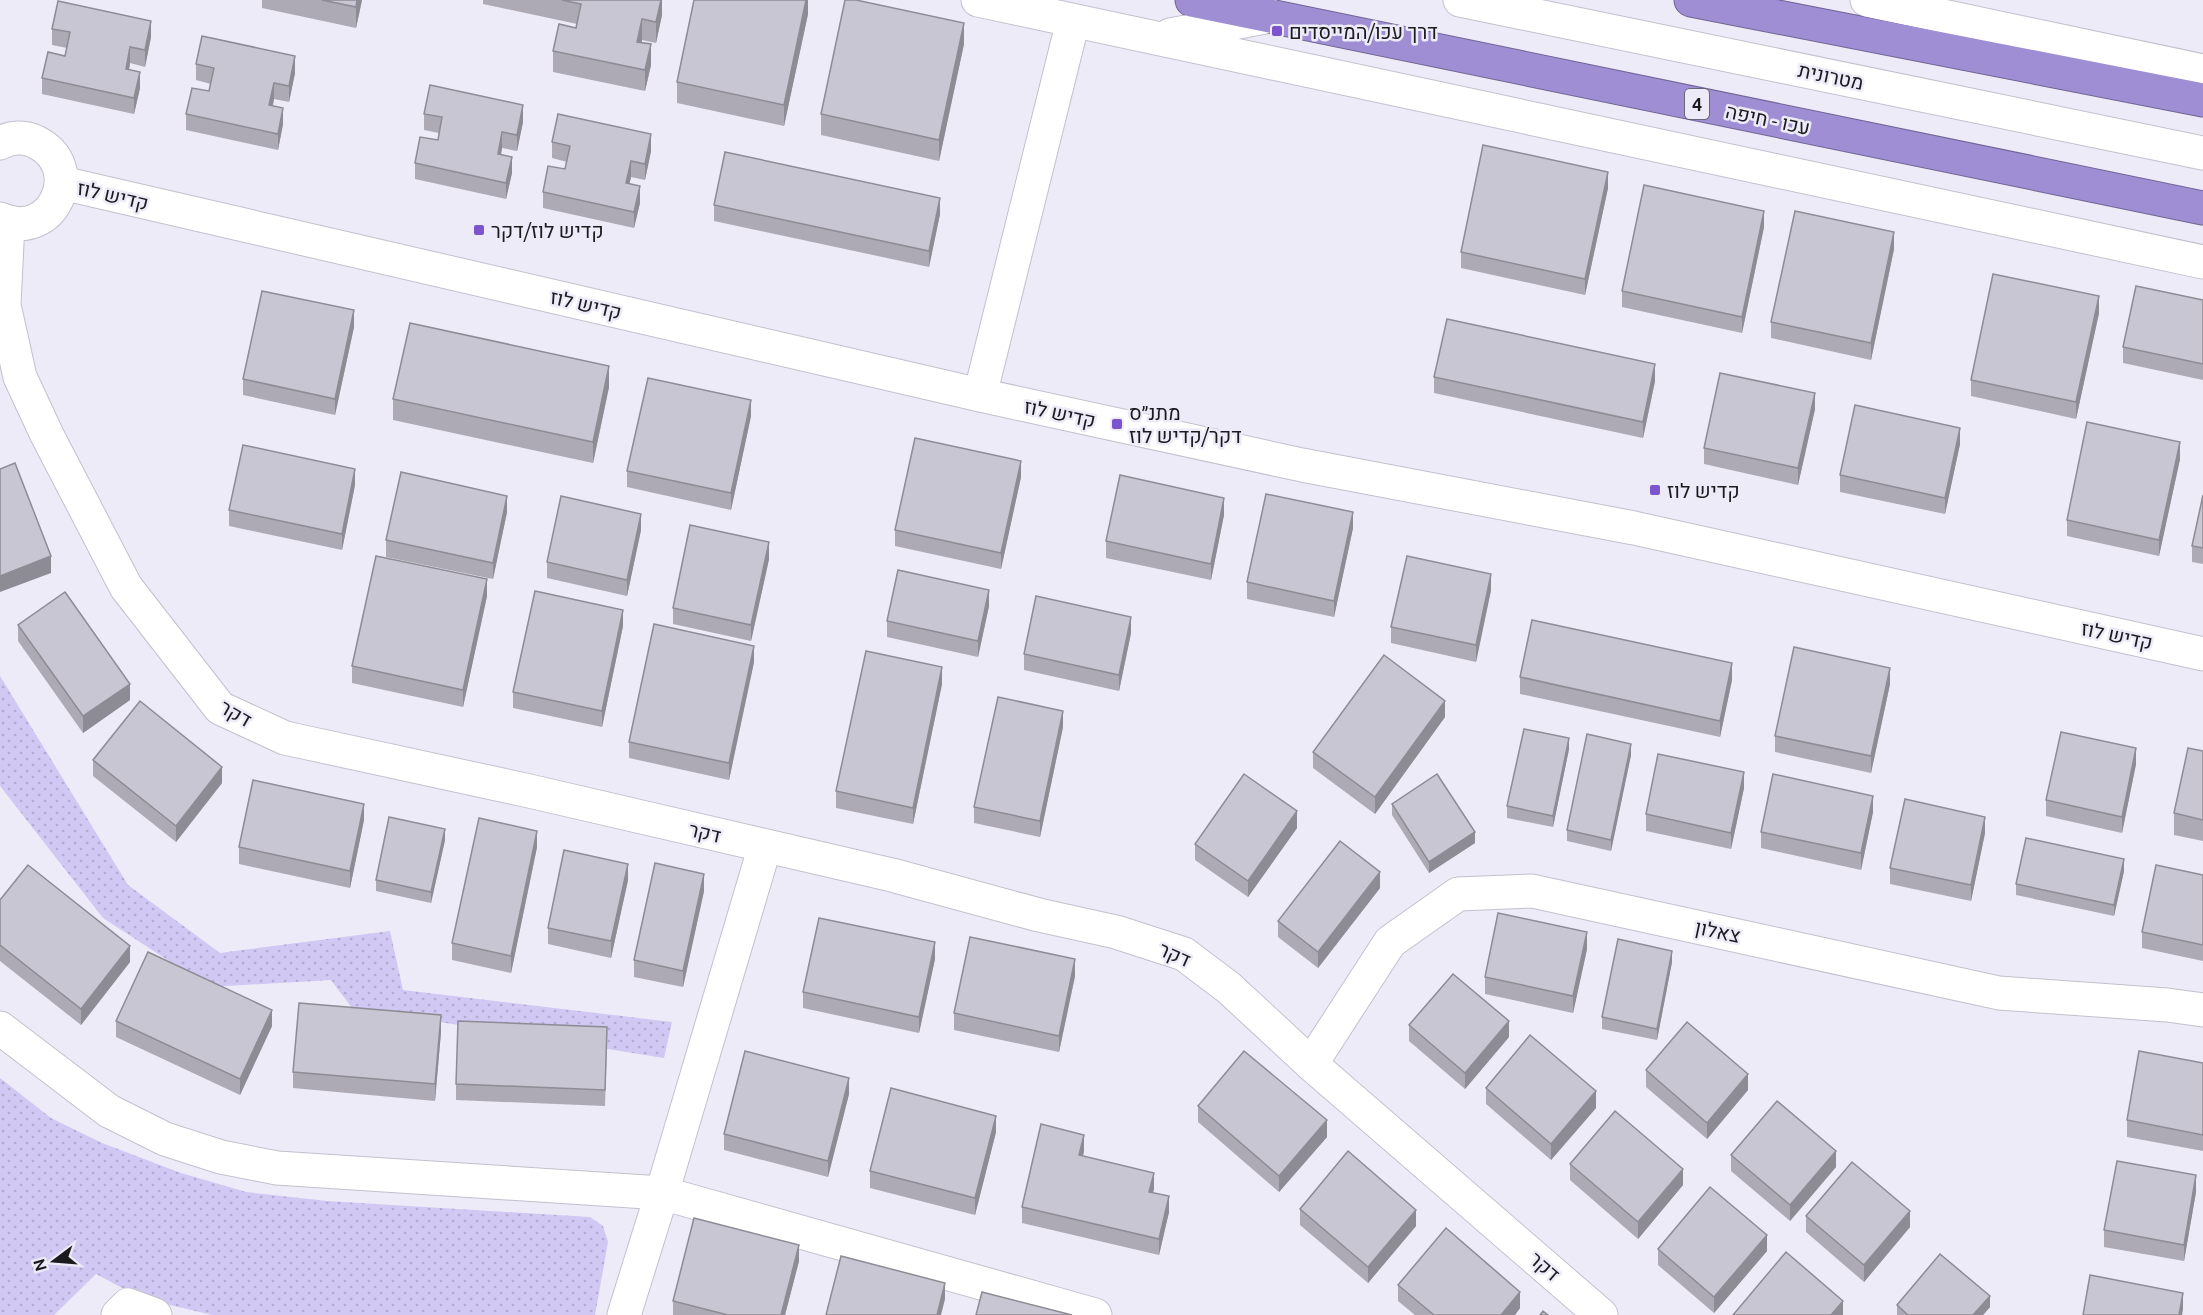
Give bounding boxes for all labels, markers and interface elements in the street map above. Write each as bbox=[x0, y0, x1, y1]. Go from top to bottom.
place label: דרך עכו/המייסדים bbox=[1289, 20, 1438, 43]
marker: דרך עכו/המייסדים bbox=[1270, 24, 1284, 38]
street label: מטרונית bbox=[1796, 58, 1866, 94]
road number: 4 bbox=[1685, 89, 1709, 119]
street label: עכו - חיפה bbox=[1724, 99, 1812, 139]
street label: קדיש לוז bbox=[75, 176, 151, 214]
place label: קדיש לוז/דקר bbox=[491, 219, 604, 242]
marker: קדיש לוז/דקר bbox=[472, 223, 486, 237]
street label: קדיש לוז bbox=[548, 285, 624, 323]
street label: קדיש לוז bbox=[1022, 394, 1098, 432]
place label: מתנ״ס דקר/קדיש לוז bbox=[1129, 401, 1242, 447]
marker: מתנ״ס דקר/קדיש לוז bbox=[1110, 417, 1124, 431]
place label: קדיש לוז bbox=[1667, 479, 1740, 502]
marker: קדיש לוז bbox=[1648, 483, 1662, 497]
street label: קדיש לוז bbox=[2079, 616, 2155, 654]
street label: דקר bbox=[216, 695, 256, 731]
street label: דקר bbox=[686, 817, 724, 847]
street label: צאלון bbox=[1693, 915, 1743, 947]
street label: דקר bbox=[1155, 937, 1195, 971]
north arrow bbox=[24, 1231, 84, 1291]
street label: דקר bbox=[1525, 1247, 1565, 1285]
text: N bbox=[29, 1257, 50, 1273]

